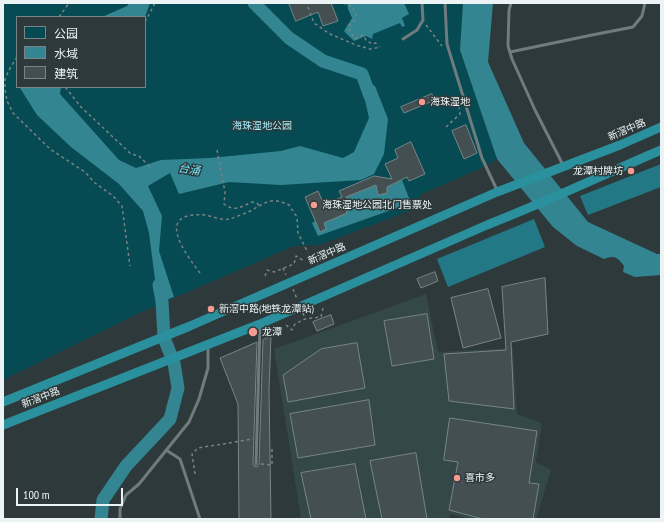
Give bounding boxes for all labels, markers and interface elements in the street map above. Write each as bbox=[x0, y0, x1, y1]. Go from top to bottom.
legend bbox=[16, 16, 146, 88]
text: 公园 bbox=[54, 26, 78, 41]
text: 水域 bbox=[54, 46, 78, 61]
text: 建筑 bbox=[54, 66, 78, 81]
place label: 海珠湿地 bbox=[430, 96, 470, 108]
marker: 海珠湿地 bbox=[417, 97, 427, 107]
street label: 新滘中路 bbox=[606, 117, 648, 143]
park label: 海珠湿地公园 bbox=[232, 120, 292, 132]
water label: 台涌 bbox=[177, 162, 201, 178]
place label: 龙潭村牌坊 bbox=[573, 165, 623, 177]
marker: 龙潭村牌坊 bbox=[626, 166, 636, 176]
place label: 海珠湿地公园北门售票处 bbox=[322, 199, 432, 211]
marker: 海珠湿地公园北门售票处 bbox=[309, 200, 319, 210]
street label: 新滘中路 bbox=[306, 241, 348, 267]
place label: 新滘中路(地铁龙潭站) bbox=[219, 303, 314, 315]
marker: 新滘中路(地铁龙潭站) bbox=[206, 304, 216, 314]
marker: 龙潭 bbox=[247, 326, 259, 338]
place label: 龙潭 bbox=[262, 326, 282, 338]
street label: 新滘中路 bbox=[20, 385, 62, 411]
place label: 喜市多 bbox=[465, 472, 495, 484]
marker: 喜市多 bbox=[452, 473, 462, 483]
scale bar bbox=[18, 480, 125, 506]
text: 100 m bbox=[23, 487, 50, 502]

